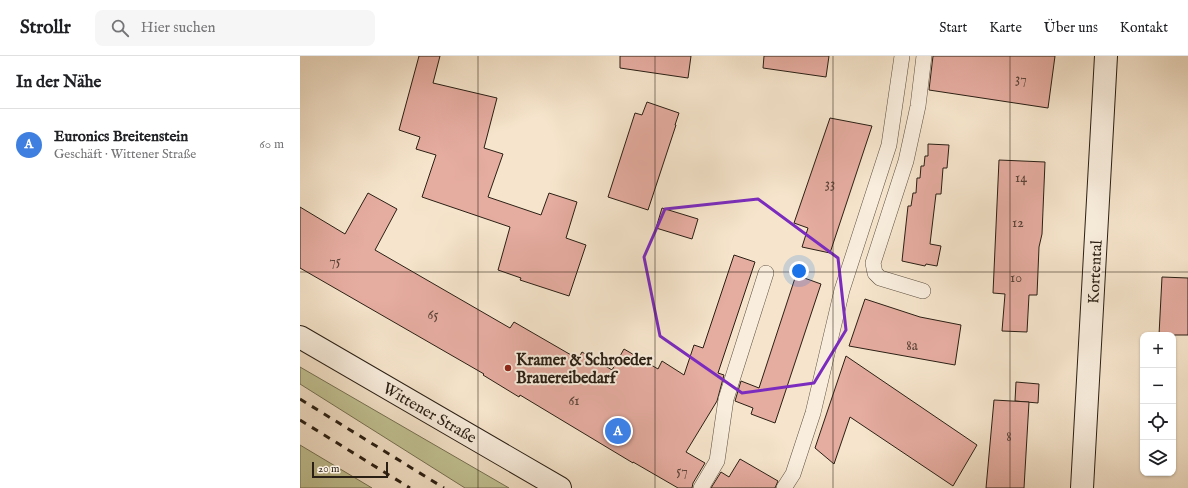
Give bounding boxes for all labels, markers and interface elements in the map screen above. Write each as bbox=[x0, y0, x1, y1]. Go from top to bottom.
search box bbox=[95, 10, 375, 46]
text: Strollr bbox=[20, 16, 71, 40]
icon: search bbox=[109, 17, 131, 39]
text: Hier suchen bbox=[141, 18, 216, 37]
text: Start bbox=[939, 19, 967, 37]
text: Karte bbox=[989, 19, 1022, 37]
text: Über uns bbox=[1044, 19, 1098, 37]
text: Kontakt bbox=[1120, 19, 1168, 37]
house number: 37 bbox=[1015, 70, 1027, 88]
text: In der Nähe bbox=[16, 72, 101, 93]
text: Euronics Breitenstein bbox=[54, 127, 188, 146]
text: A bbox=[25, 136, 33, 153]
text: 60 m bbox=[259, 136, 284, 153]
text: Geschäft · Wittener Straße bbox=[54, 146, 196, 163]
house number: 14 bbox=[1015, 169, 1027, 187]
house number: 33 bbox=[825, 175, 835, 193]
house number: 12 bbox=[1012, 214, 1024, 232]
street label: Kortental bbox=[1084, 239, 1108, 305]
house number: 75 bbox=[329, 252, 341, 270]
your location bbox=[789, 261, 809, 281]
house number: 10 bbox=[1010, 269, 1022, 287]
house number: 65 bbox=[428, 306, 438, 324]
map controls bbox=[1140, 332, 1176, 476]
button: + bbox=[1140, 332, 1176, 368]
house number: 8a bbox=[906, 337, 919, 355]
place label: Kramer & Schroeder Brauereibedarf bbox=[516, 351, 652, 389]
marker: Kramer & Schroeder Brauereibedarf bbox=[503, 363, 513, 373]
button: − bbox=[1140, 368, 1176, 404]
street label: Wittener Straße bbox=[378, 379, 480, 449]
house number: 61 bbox=[568, 392, 580, 410]
button: locate bbox=[1140, 404, 1176, 440]
pin: A bbox=[605, 416, 631, 446]
house number: 8 bbox=[1006, 428, 1012, 446]
button: layers bbox=[1140, 440, 1176, 476]
scale bar bbox=[312, 460, 388, 479]
text: 20 m bbox=[318, 462, 339, 476]
house number: 57 bbox=[676, 462, 688, 480]

